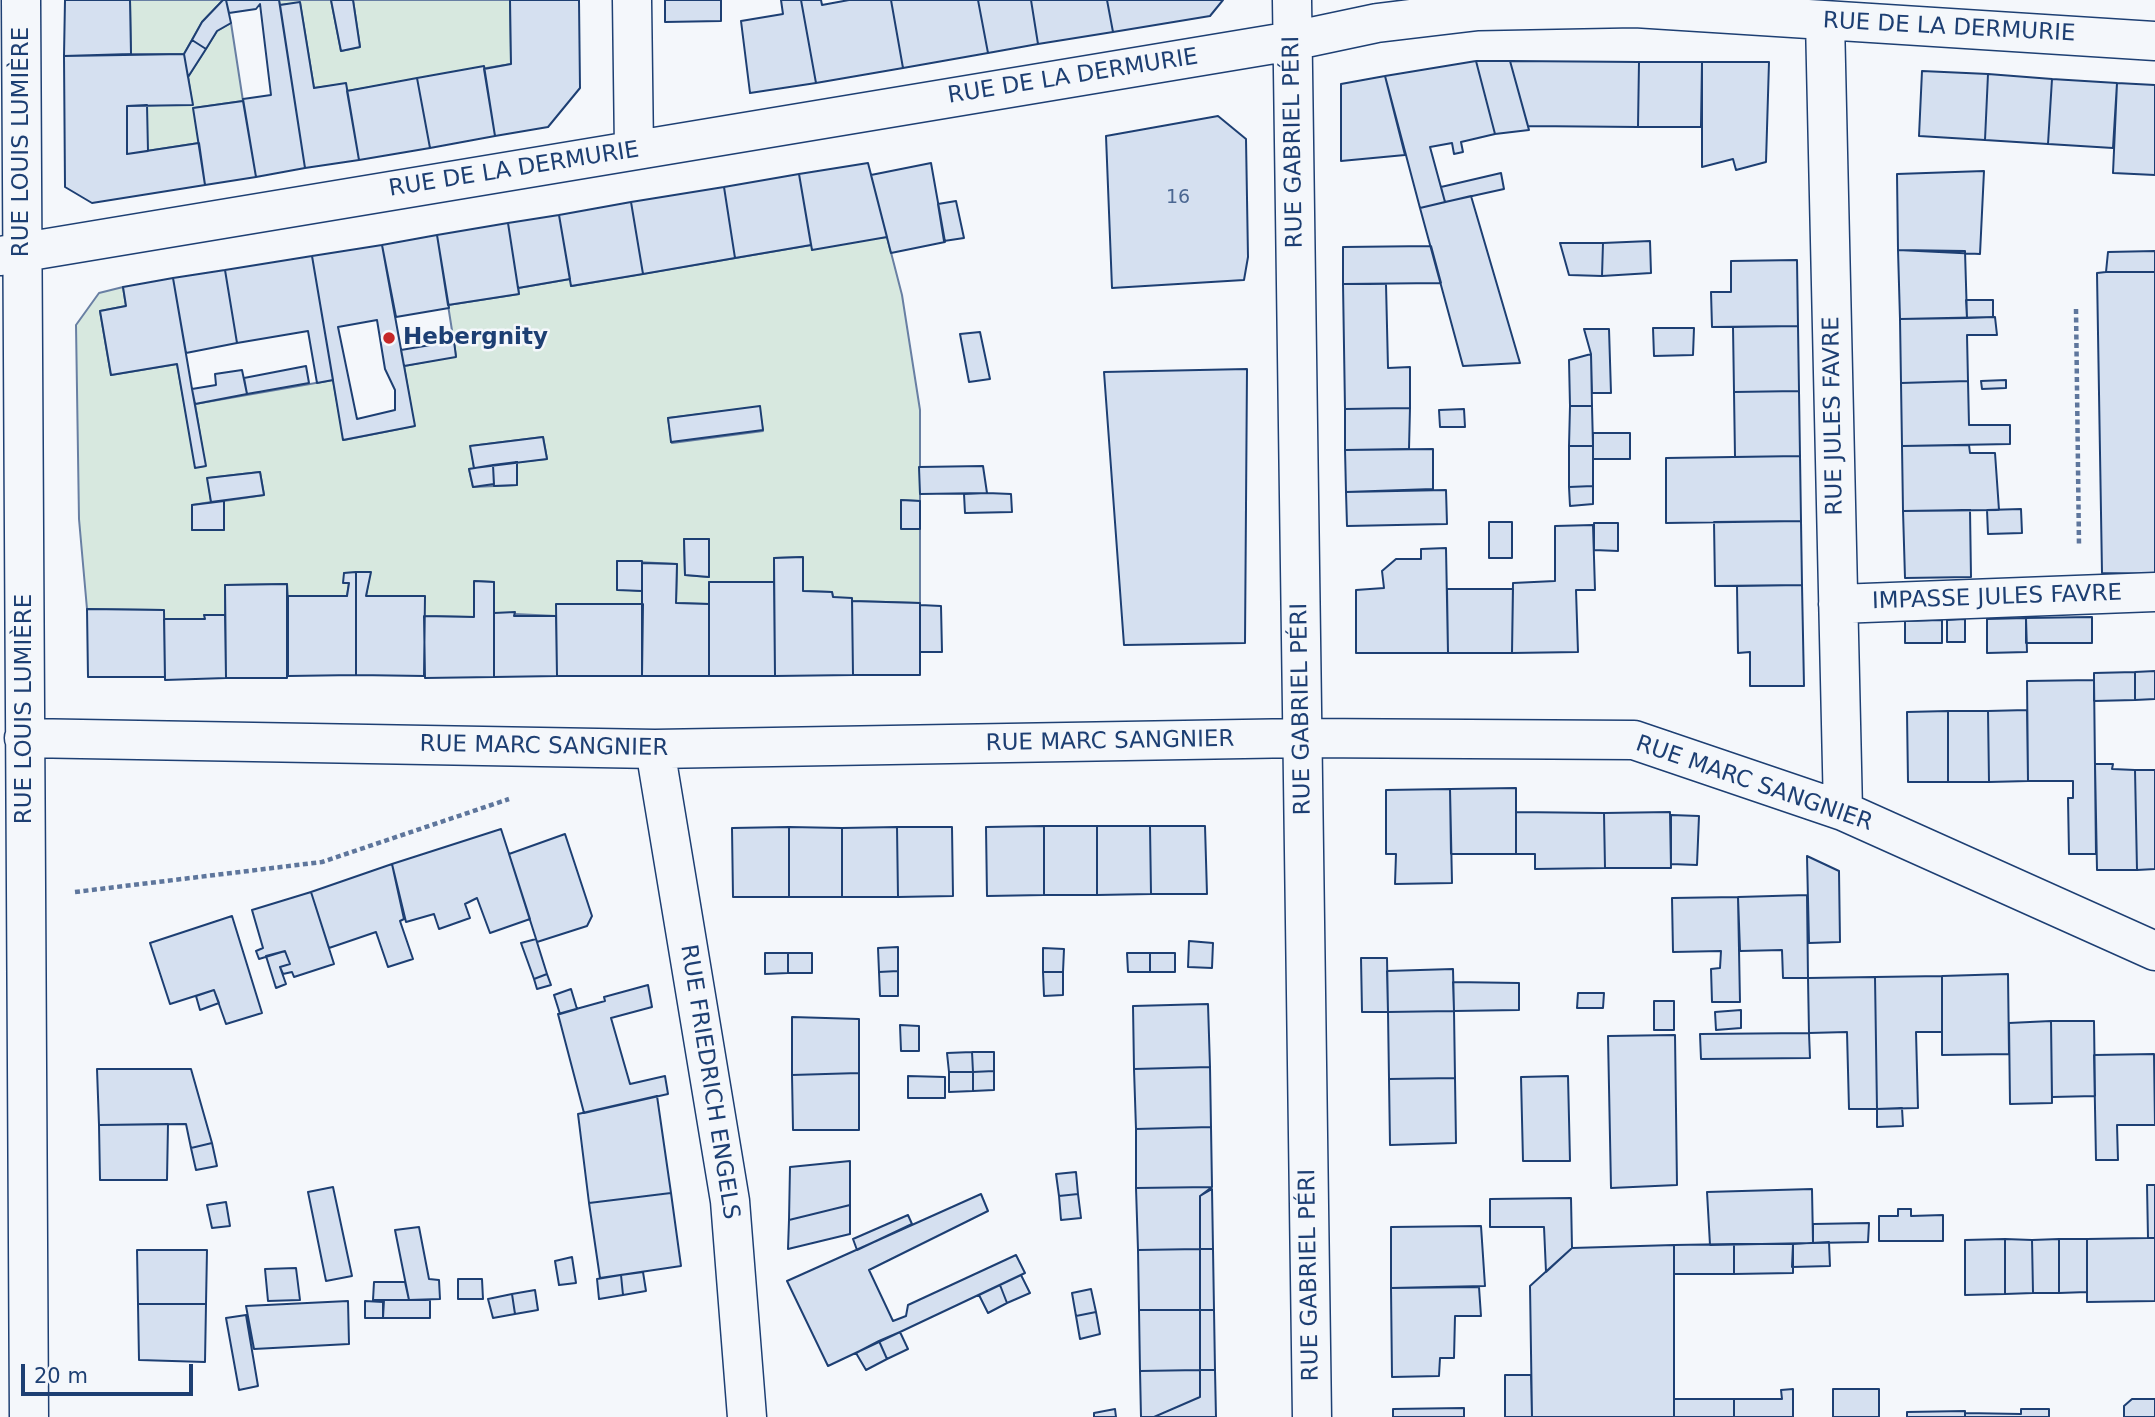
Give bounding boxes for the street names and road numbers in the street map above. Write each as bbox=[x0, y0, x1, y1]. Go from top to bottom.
street label: RUE DE LA DERMURIE bbox=[1822, 8, 2076, 48]
street label: RUE LOUIS LUMIÈRE bbox=[8, 27, 36, 257]
street label: RUE GABRIEL PÉRI bbox=[1278, 35, 1310, 249]
street label: RUE DE LA DERMURIE bbox=[946, 44, 1200, 110]
street label: RUE DE LA DERMURIE bbox=[387, 137, 641, 203]
street label: RUE JULES FAVRE bbox=[1818, 316, 1850, 516]
street label: IMPASSE JULES FAVRE bbox=[1871, 580, 2123, 616]
street label: RUE LOUIS LUMIÈRE bbox=[11, 594, 39, 824]
street label: RUE GABRIEL PÉRI bbox=[1286, 602, 1318, 816]
street label: RUE MARC SANGNIER bbox=[985, 726, 1235, 758]
street label: RUE MARC SANGNIER bbox=[1632, 730, 1876, 838]
street label: RUE MARC SANGNIER bbox=[419, 731, 669, 763]
street label: RUE FRIEDRICH ENGELS bbox=[674, 943, 744, 1221]
street label: RUE GABRIEL PÉRI bbox=[1294, 1168, 1326, 1382]

